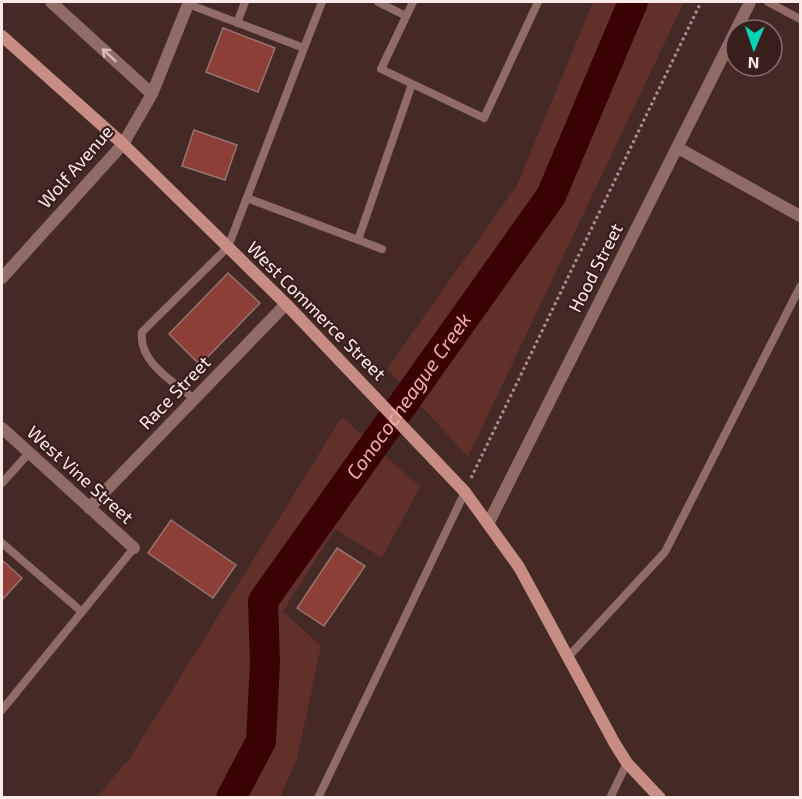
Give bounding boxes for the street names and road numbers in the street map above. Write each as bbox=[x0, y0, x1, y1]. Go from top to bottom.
street label: Wolf Avenue bbox=[33, 120, 117, 212]
street label: Hood Street bbox=[563, 219, 627, 316]
street label: West Commerce Street bbox=[243, 236, 391, 384]
street label: Race Street bbox=[134, 351, 215, 434]
street label: West Vine Street bbox=[23, 421, 139, 528]

